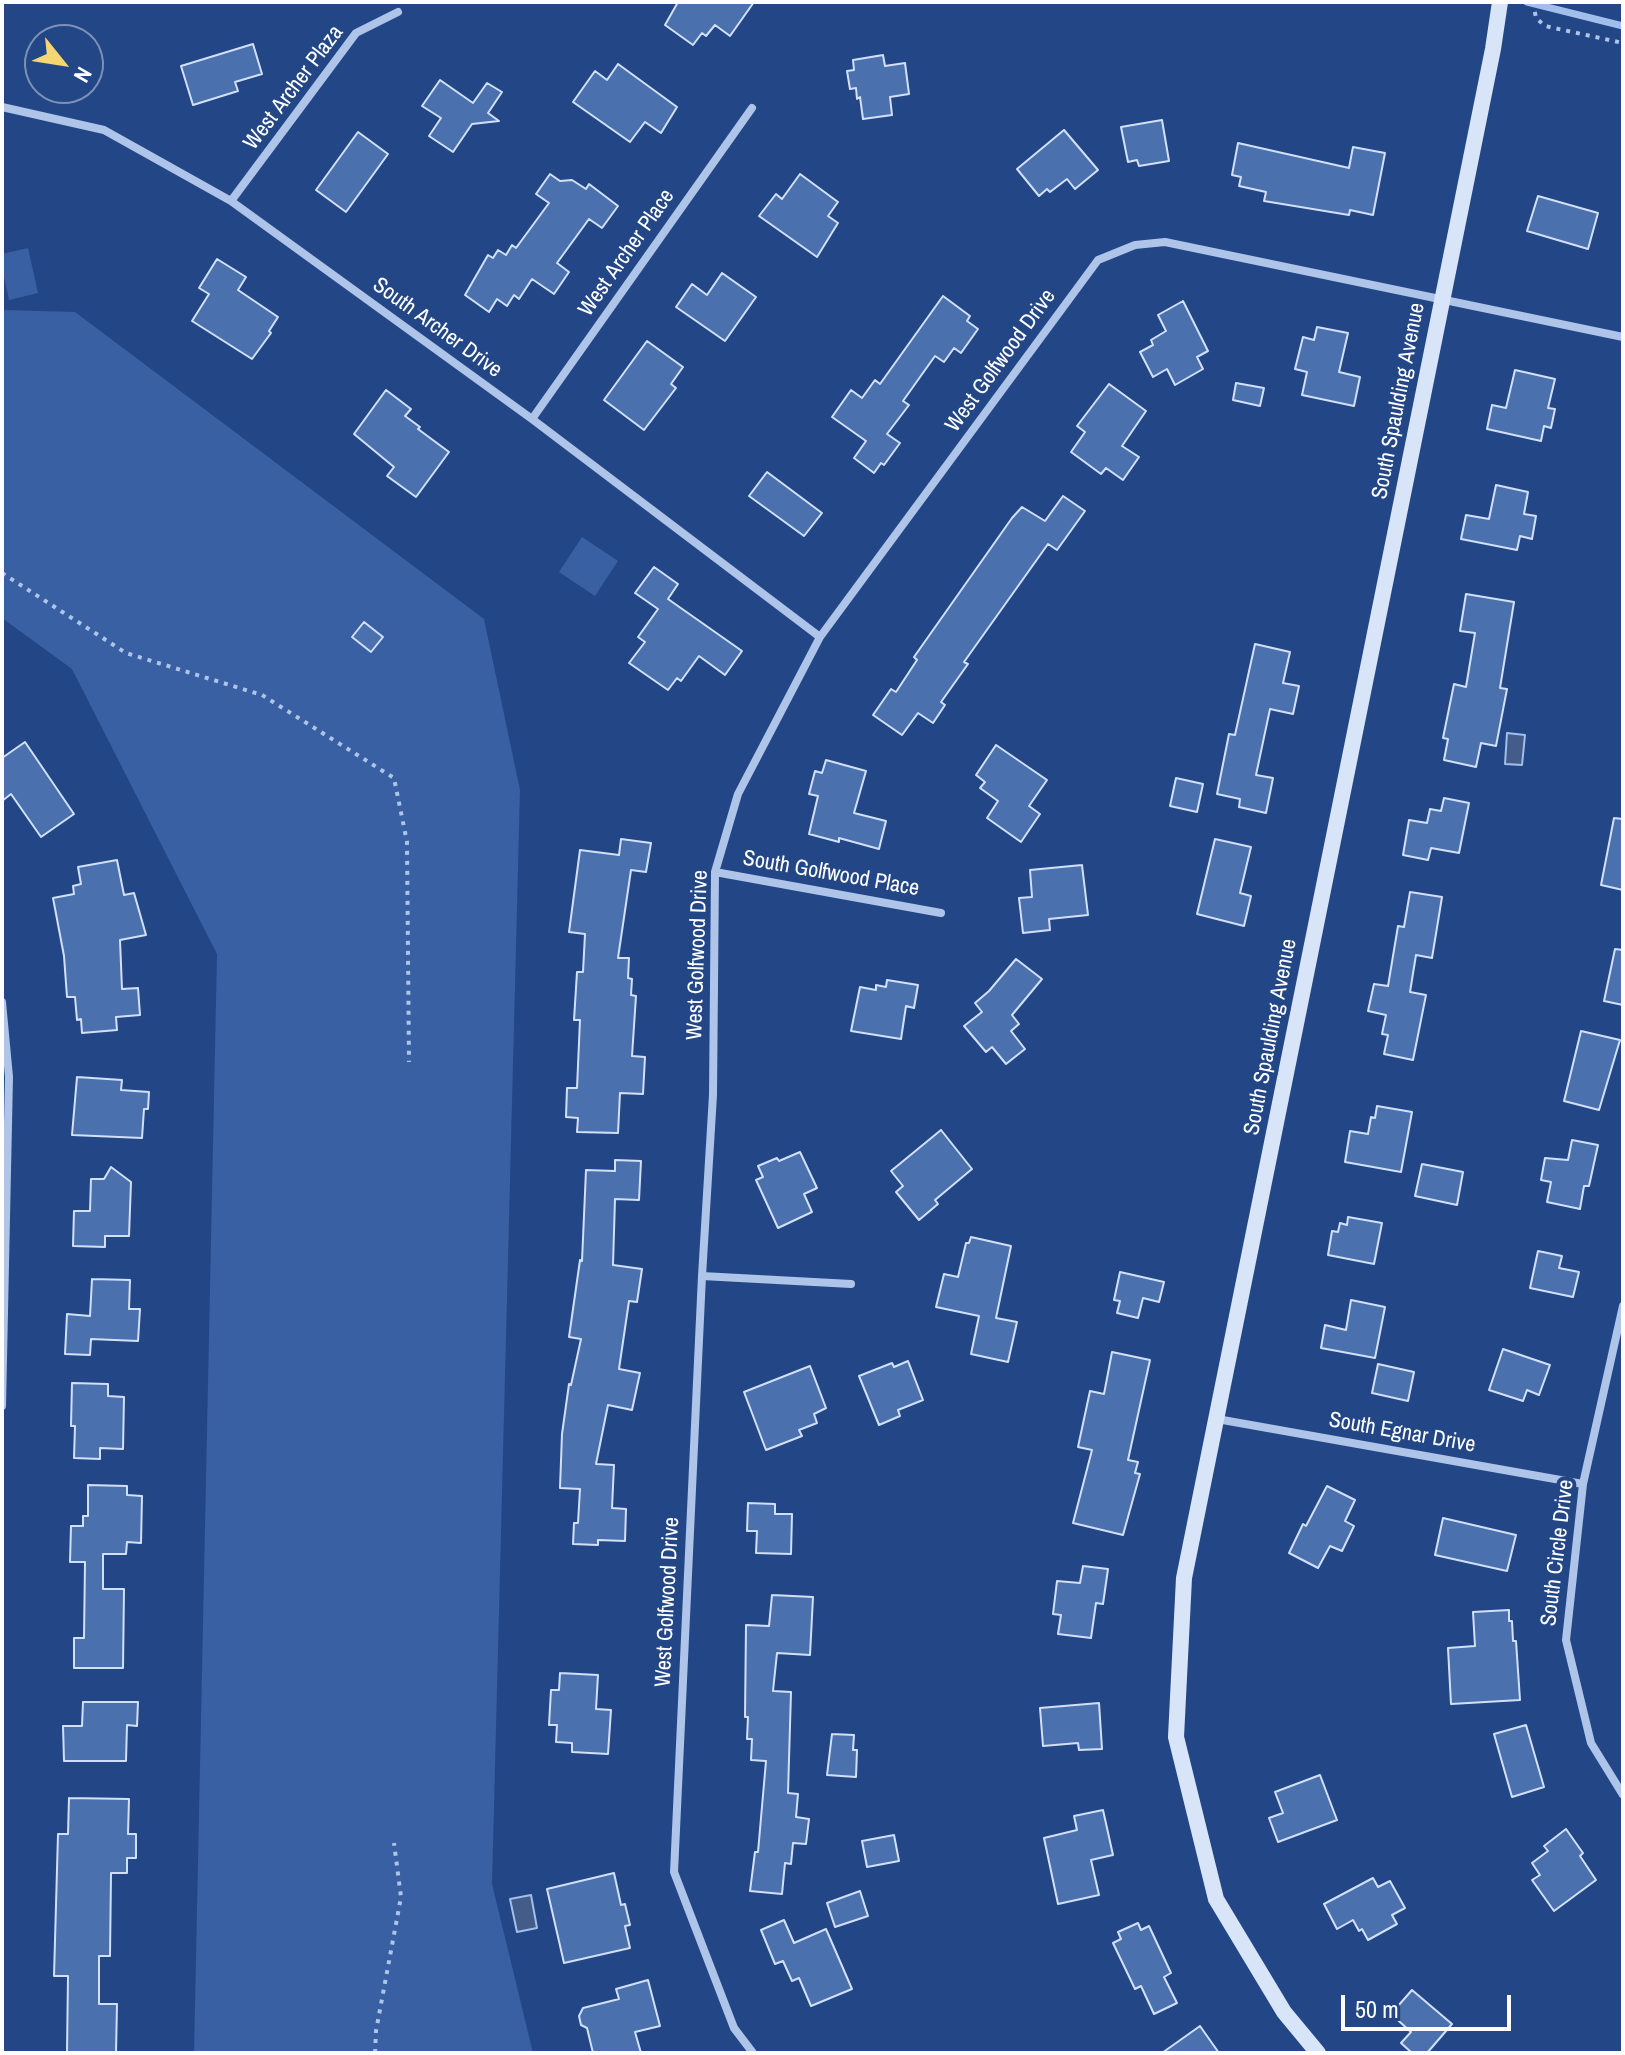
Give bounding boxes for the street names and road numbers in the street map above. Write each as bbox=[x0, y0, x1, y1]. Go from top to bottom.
street label: West Archer Plaza bbox=[239, 21, 349, 155]
street label: West Archer Place bbox=[573, 184, 681, 322]
street label: South Archer Drive bbox=[367, 272, 507, 384]
street label: West Golfwood Drive bbox=[940, 284, 1062, 438]
street label: South Spaulding Avenue bbox=[1367, 301, 1431, 501]
street label: South Golfwood Place bbox=[741, 846, 921, 902]
street label: West Golfwood Drive bbox=[682, 870, 714, 1040]
street label: South Spaulding Avenue bbox=[1239, 937, 1303, 1137]
street label: South Egnar Drive bbox=[1327, 1407, 1477, 1459]
street label: South Circle Drive bbox=[1536, 1478, 1580, 1628]
street label: West Golfwood Drive bbox=[650, 1516, 686, 1688]

